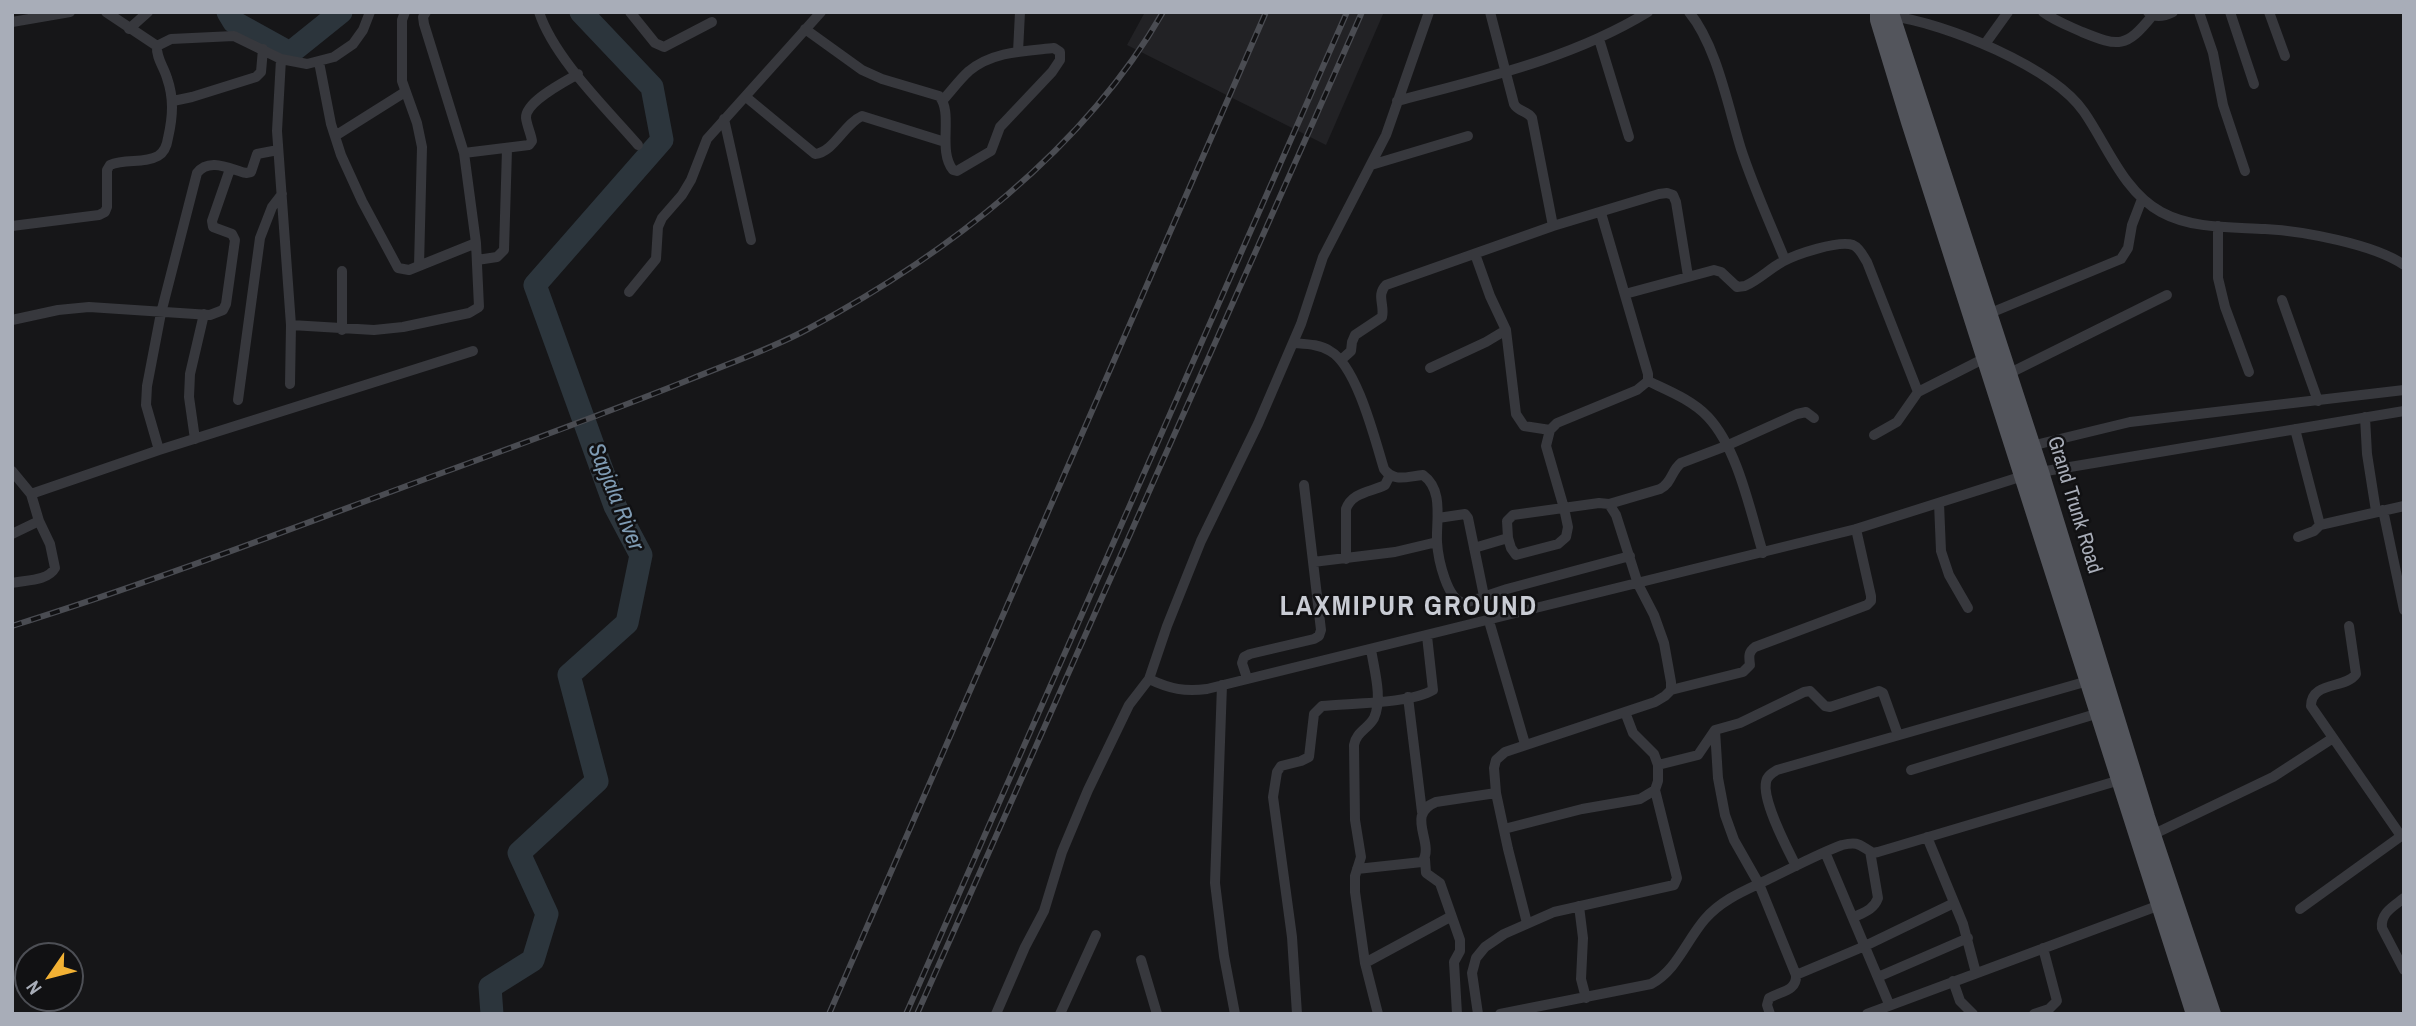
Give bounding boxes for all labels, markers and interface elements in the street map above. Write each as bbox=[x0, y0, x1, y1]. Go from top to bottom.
street label: Grand Trunk Road bbox=[2041, 433, 2107, 577]
water label: Sapjala River bbox=[581, 439, 649, 555]
district label: LAXMIPUR GROUND bbox=[1282, 590, 1536, 624]
north arrow bbox=[14, 942, 84, 1012]
text: N bbox=[20, 976, 47, 1000]

